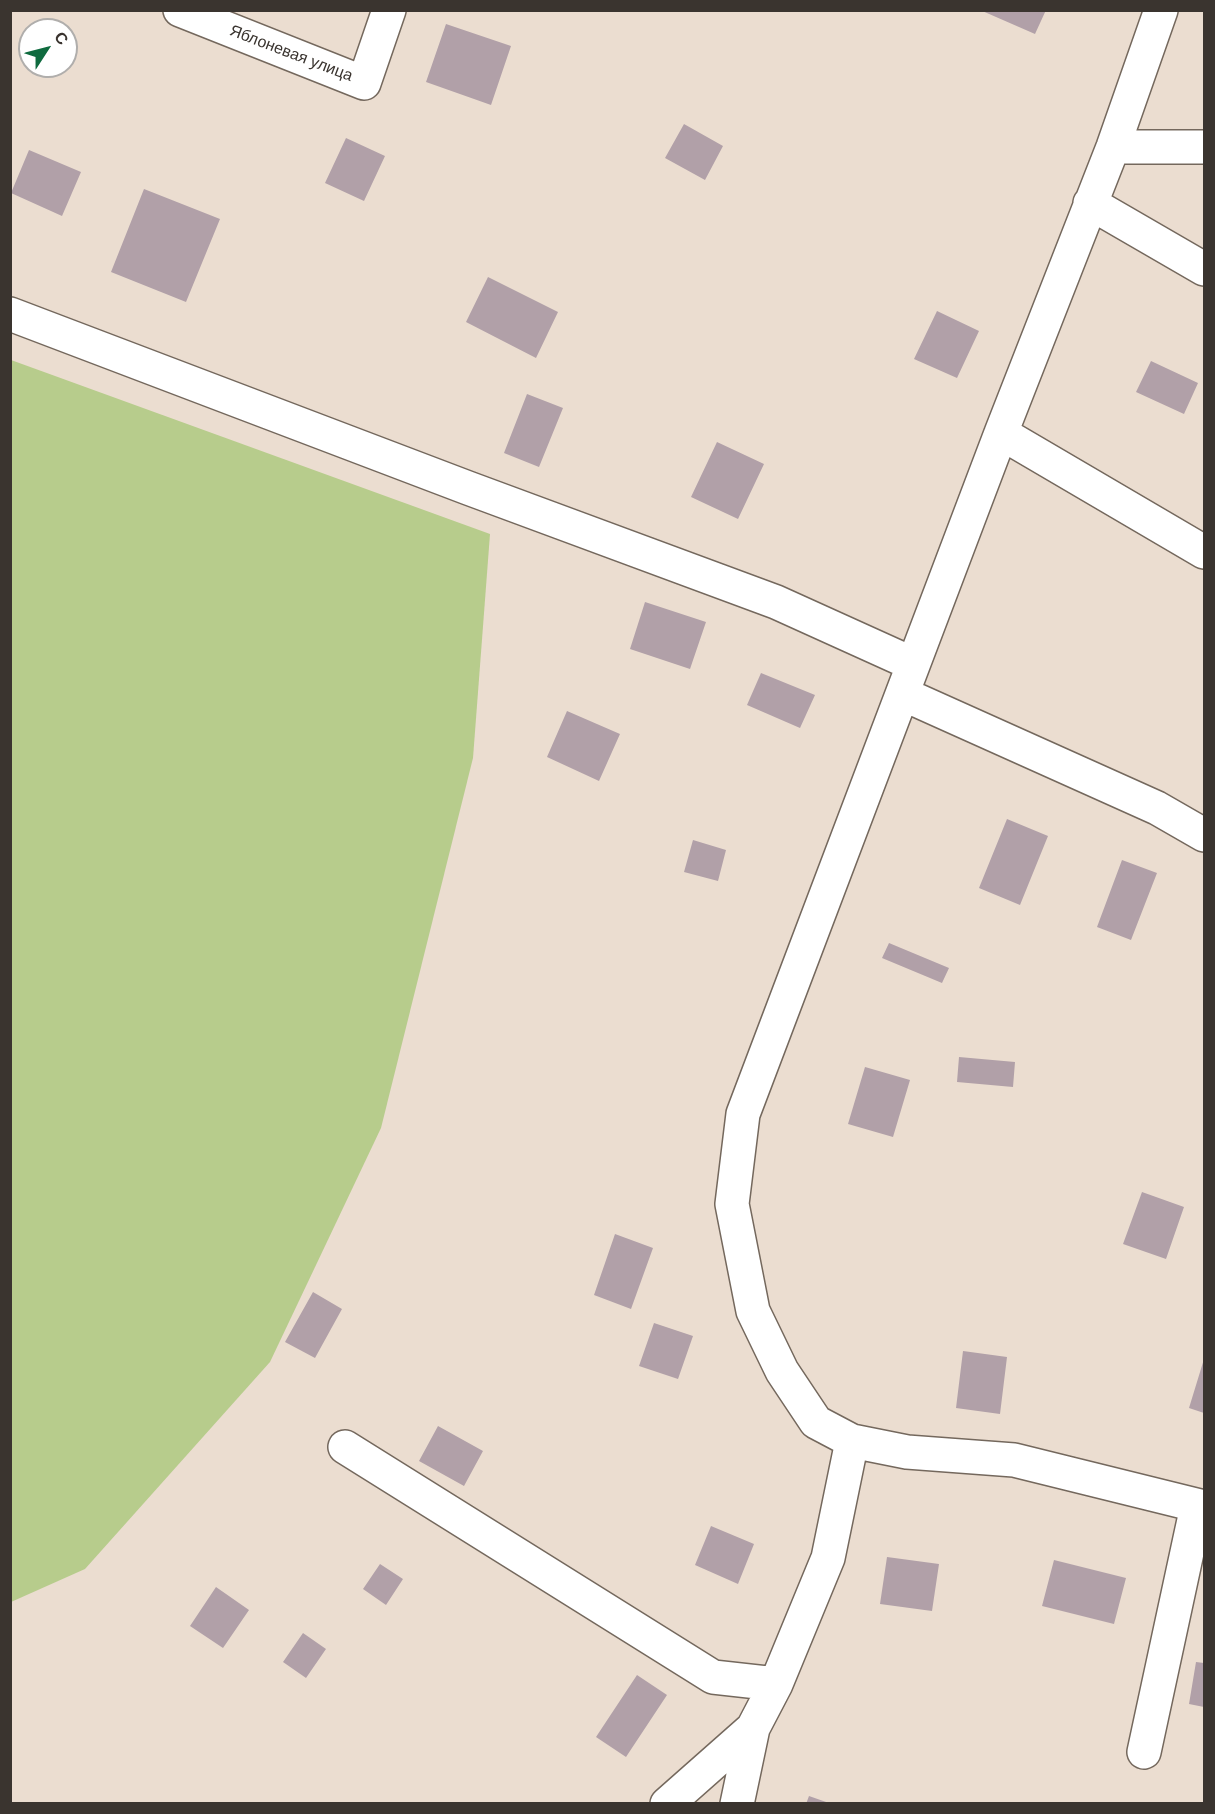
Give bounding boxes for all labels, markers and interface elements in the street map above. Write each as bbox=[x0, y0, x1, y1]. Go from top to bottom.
north arrow bbox=[18, 18, 78, 78]
street label: Яблоневая улица bbox=[227, 22, 355, 86]
text: С bbox=[49, 27, 73, 49]

